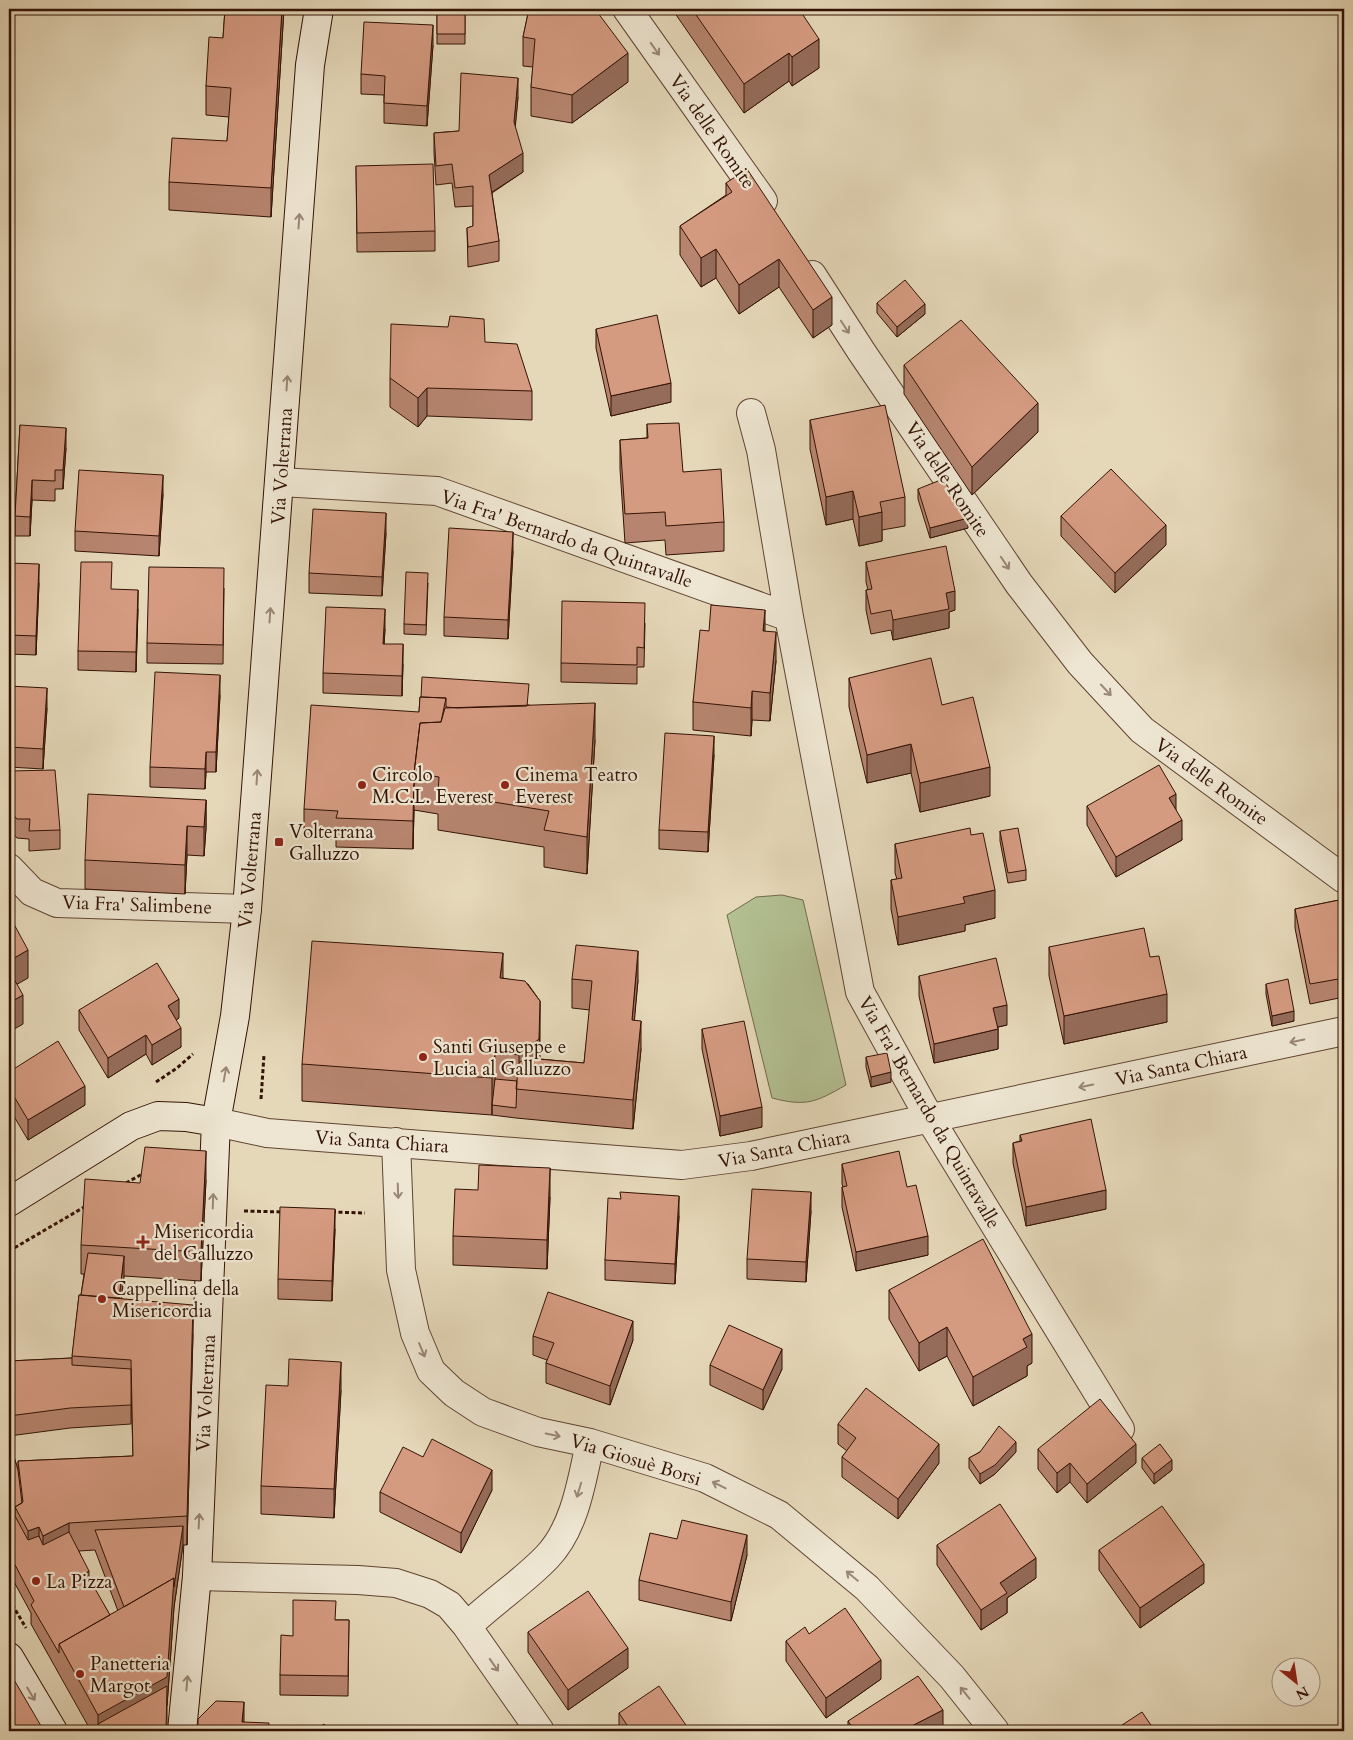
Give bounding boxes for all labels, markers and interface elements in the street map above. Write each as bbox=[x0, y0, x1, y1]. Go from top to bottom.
one-way arrow bbox=[650, 41, 660, 55]
street label: Via delle Romite bbox=[663, 69, 761, 194]
one-way arrow bbox=[294, 213, 303, 229]
one-way arrow bbox=[840, 320, 851, 334]
one-way arrow bbox=[282, 375, 292, 391]
street label: Via Volterrana bbox=[265, 407, 299, 526]
street label: Via delle Romite bbox=[899, 417, 995, 542]
street label: Via Fra' Bernardo da Quintavalle bbox=[437, 484, 696, 594]
one-way arrow bbox=[1000, 556, 1010, 570]
one-way arrow bbox=[265, 607, 274, 623]
one-way arrow bbox=[1100, 684, 1112, 697]
street label: Via delle Romite bbox=[1149, 732, 1273, 832]
place label: Circolo M.C.L. Everest bbox=[372, 762, 493, 810]
place label: Cinema Teatro Everest bbox=[515, 762, 638, 810]
one-way arrow bbox=[252, 769, 262, 785]
marker: Circolo M.C.L. Everest bbox=[356, 779, 368, 791]
marker: Cinema Teatro Everest bbox=[499, 779, 511, 791]
street label: Via Volterrana bbox=[232, 810, 268, 930]
place label: Volterrana Galluzzo bbox=[289, 819, 374, 867]
marker: Volterrana Galluzzo bbox=[273, 836, 285, 848]
street label: Via Fra' Salimbene bbox=[61, 889, 212, 921]
street label: Via Fra' Bernardo da Quintavalle bbox=[852, 991, 1007, 1234]
place label: Santi Giuseppe e Lucia al Galluzzo bbox=[433, 1034, 571, 1082]
one-way arrow bbox=[1289, 1037, 1305, 1046]
street label: Via Santa Chiara bbox=[1113, 1039, 1250, 1093]
marker: Santi Giuseppe e Lucia al Galluzzo bbox=[417, 1051, 429, 1063]
one-way arrow bbox=[220, 1067, 230, 1083]
one-way arrow bbox=[1079, 1081, 1095, 1091]
street label: Via Santa Chiara bbox=[716, 1123, 853, 1175]
street label: Via Santa Chiara bbox=[314, 1124, 450, 1160]
one-way arrow bbox=[394, 1183, 403, 1199]
one-way arrow bbox=[209, 1193, 218, 1209]
place label: Misericordia del Galluzzo bbox=[154, 1219, 254, 1267]
marker: Misericordia del Galluzzo bbox=[136, 1235, 150, 1249]
place label: Cappellina della Misericordia bbox=[112, 1276, 239, 1324]
marker: Cappellina della Misericordia bbox=[96, 1293, 108, 1305]
street label: Via Volterrana bbox=[190, 1334, 222, 1452]
one-way arrow bbox=[418, 1342, 428, 1357]
street label: Via Giosuè Borsi bbox=[567, 1428, 704, 1492]
one-way arrow bbox=[544, 1431, 560, 1440]
one-way arrow bbox=[712, 1480, 727, 1489]
one-way arrow bbox=[573, 1482, 583, 1498]
one-way arrow bbox=[195, 1513, 204, 1529]
place label: La Pizza bbox=[46, 1569, 113, 1595]
one-way arrow bbox=[846, 1570, 859, 1582]
marker: La Pizza bbox=[30, 1575, 42, 1587]
place label: Panetteria Margot bbox=[90, 1651, 170, 1699]
one-way arrow bbox=[489, 1658, 499, 1672]
north arrow bbox=[1270, 1658, 1320, 1708]
marker: Panetteria Margot bbox=[74, 1668, 86, 1680]
one-way arrow bbox=[182, 1675, 192, 1691]
text: N bbox=[1292, 1682, 1312, 1704]
one-way arrow bbox=[26, 1687, 36, 1701]
one-way arrow bbox=[959, 1687, 970, 1700]

